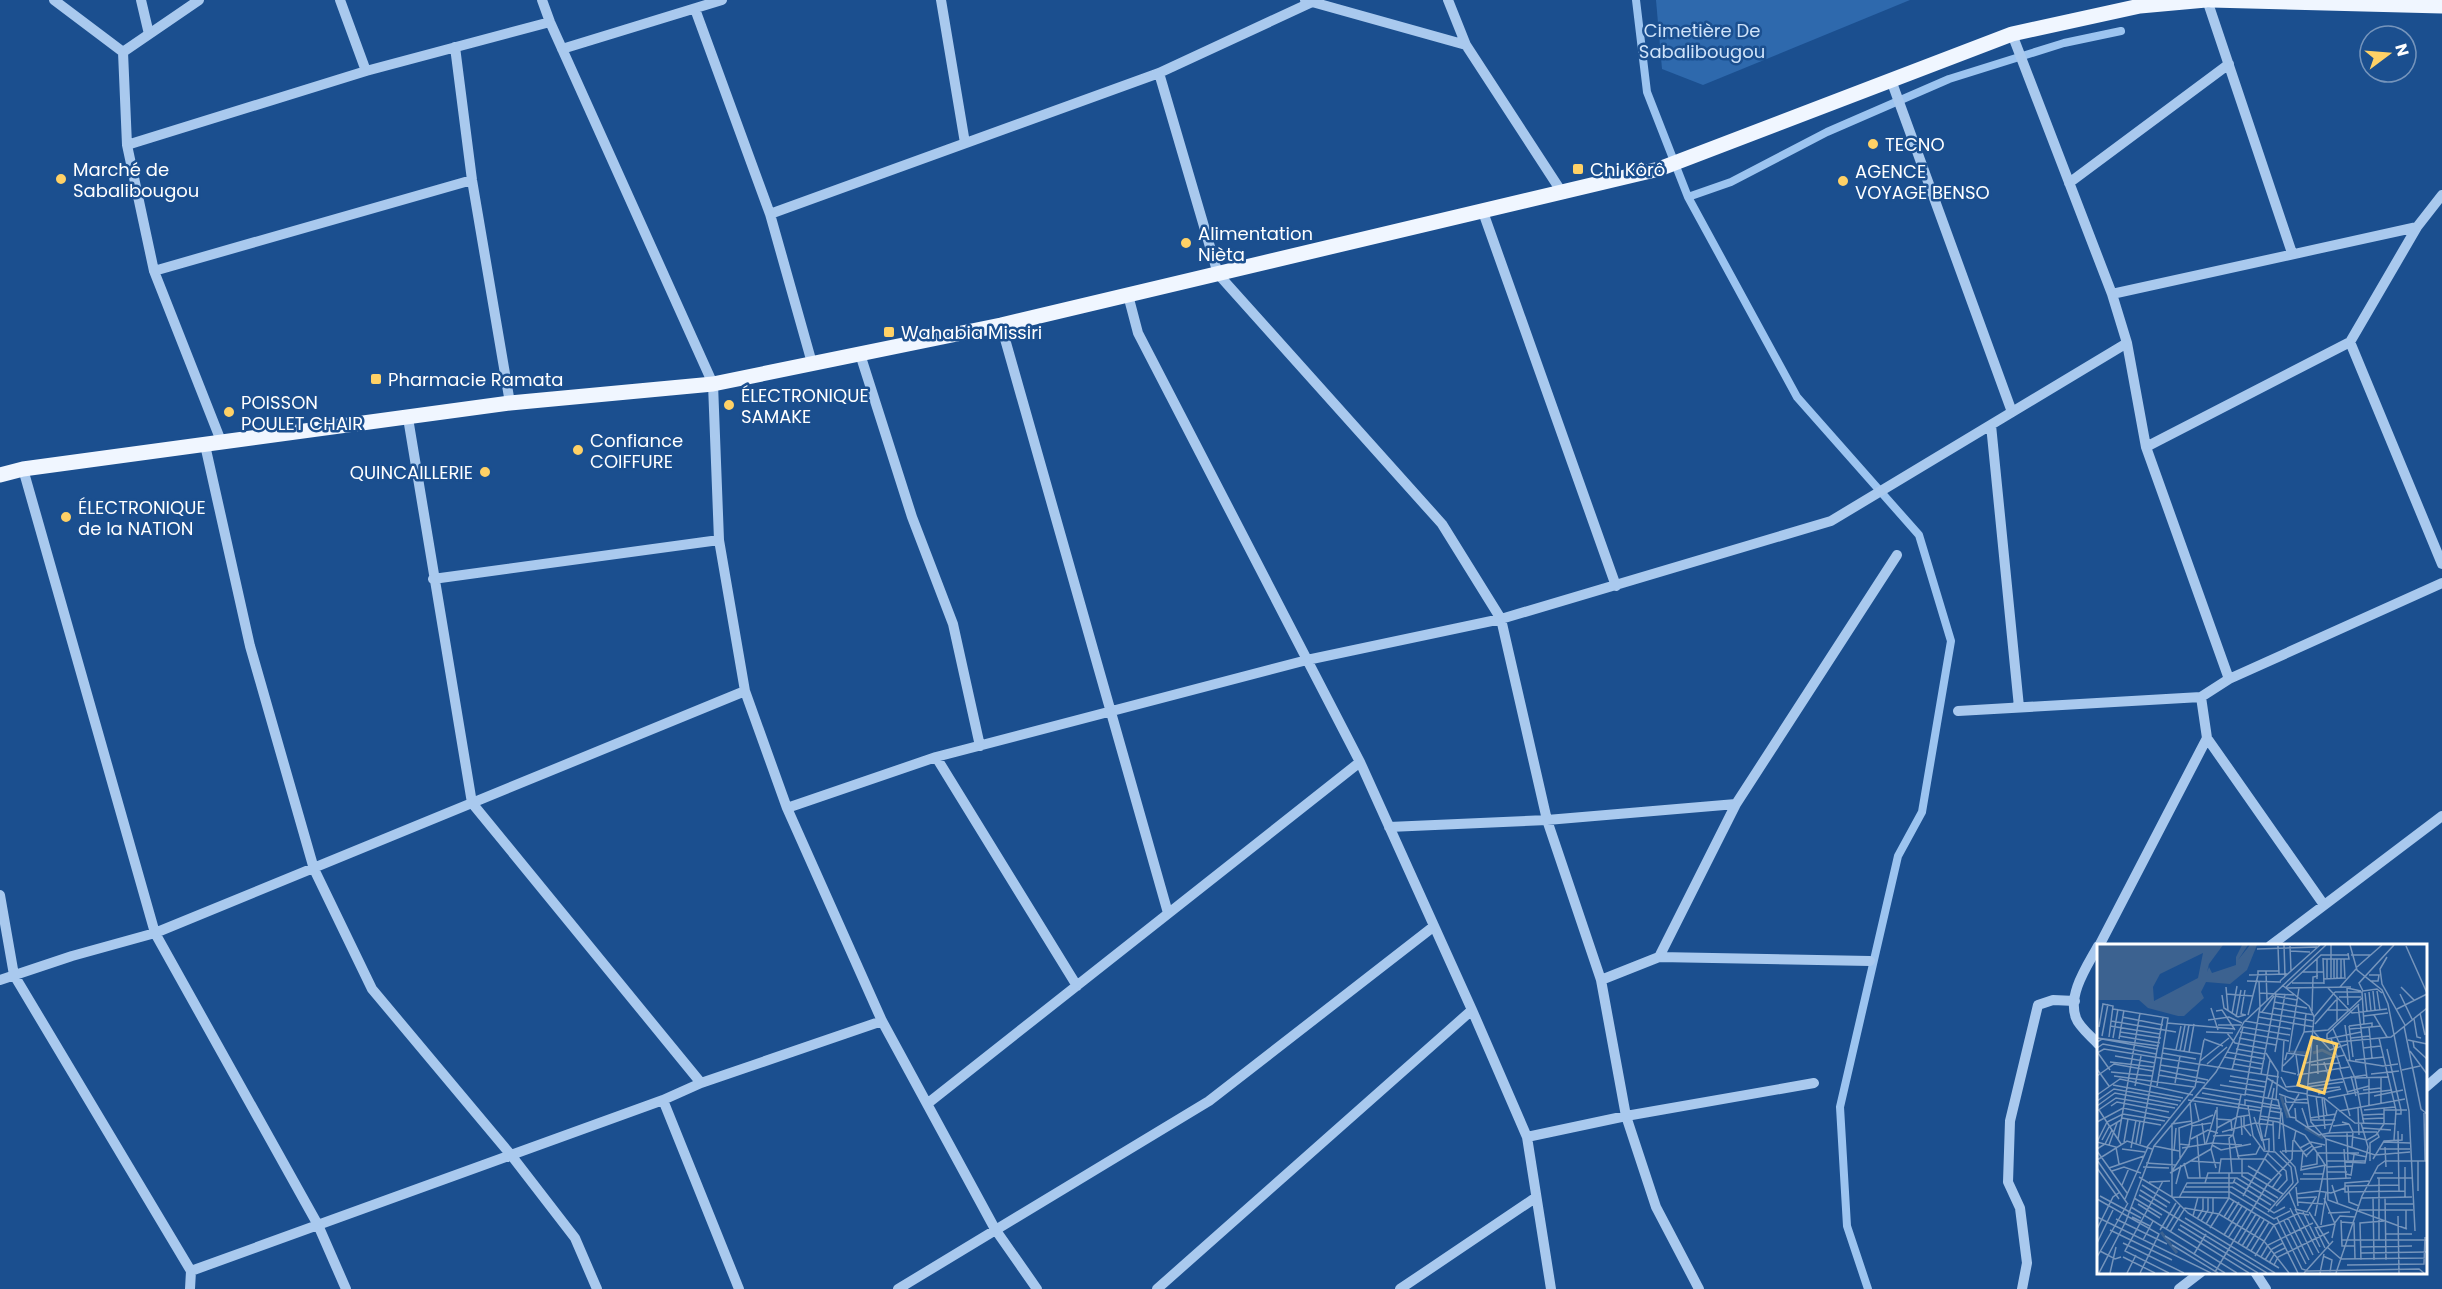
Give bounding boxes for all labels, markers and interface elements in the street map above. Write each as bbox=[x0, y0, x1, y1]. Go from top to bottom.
park label: Cimetière De Sabalibougou bbox=[1639, 18, 1765, 64]
north arrow bbox=[2358, 24, 2418, 84]
text: N bbox=[2389, 41, 2415, 59]
place label: TECNO bbox=[1885, 132, 1945, 157]
marker: TECNO bbox=[1866, 137, 1880, 151]
place label: Marché de Sabalibougou bbox=[73, 157, 199, 203]
place label: Chi Kôrô bbox=[1590, 157, 1665, 182]
place label: AGENCE VOYAGE BENSO bbox=[1855, 159, 1990, 205]
marker: Chi Kôrô bbox=[1571, 162, 1585, 176]
marker: Marché de Sabalibougou bbox=[54, 172, 68, 186]
marker: AGENCE VOYAGE BENSO bbox=[1836, 174, 1850, 188]
place label: Alimentation Nièta bbox=[1198, 221, 1313, 267]
marker: Alimentation Nièta bbox=[1179, 236, 1193, 250]
place label: Wahabia Missiri bbox=[901, 320, 1042, 345]
marker: Wahabia Missiri bbox=[882, 325, 896, 339]
place label: Pharmacie Ramata bbox=[388, 367, 563, 392]
marker: Pharmacie Ramata bbox=[369, 372, 383, 386]
place label: ÉLECTRONIQUE SAMAKE bbox=[741, 383, 869, 429]
place label: POISSON POULET CHAIR bbox=[241, 390, 363, 436]
marker: ÉLECTRONIQUE SAMAKE bbox=[722, 398, 736, 412]
marker: POISSON POULET CHAIR bbox=[222, 405, 236, 419]
place label: Confiance COIFFURE bbox=[590, 428, 683, 474]
marker: Confiance COIFFURE bbox=[571, 443, 585, 457]
place label: QUINCAILLERIE bbox=[350, 460, 473, 485]
marker: QUINCAILLERIE bbox=[478, 465, 492, 479]
place label: ÉLECTRONIQUE de la NATION bbox=[78, 495, 206, 541]
marker: ÉLECTRONIQUE de la NATION bbox=[59, 510, 73, 524]
inset map bbox=[2097, 944, 2427, 1274]

